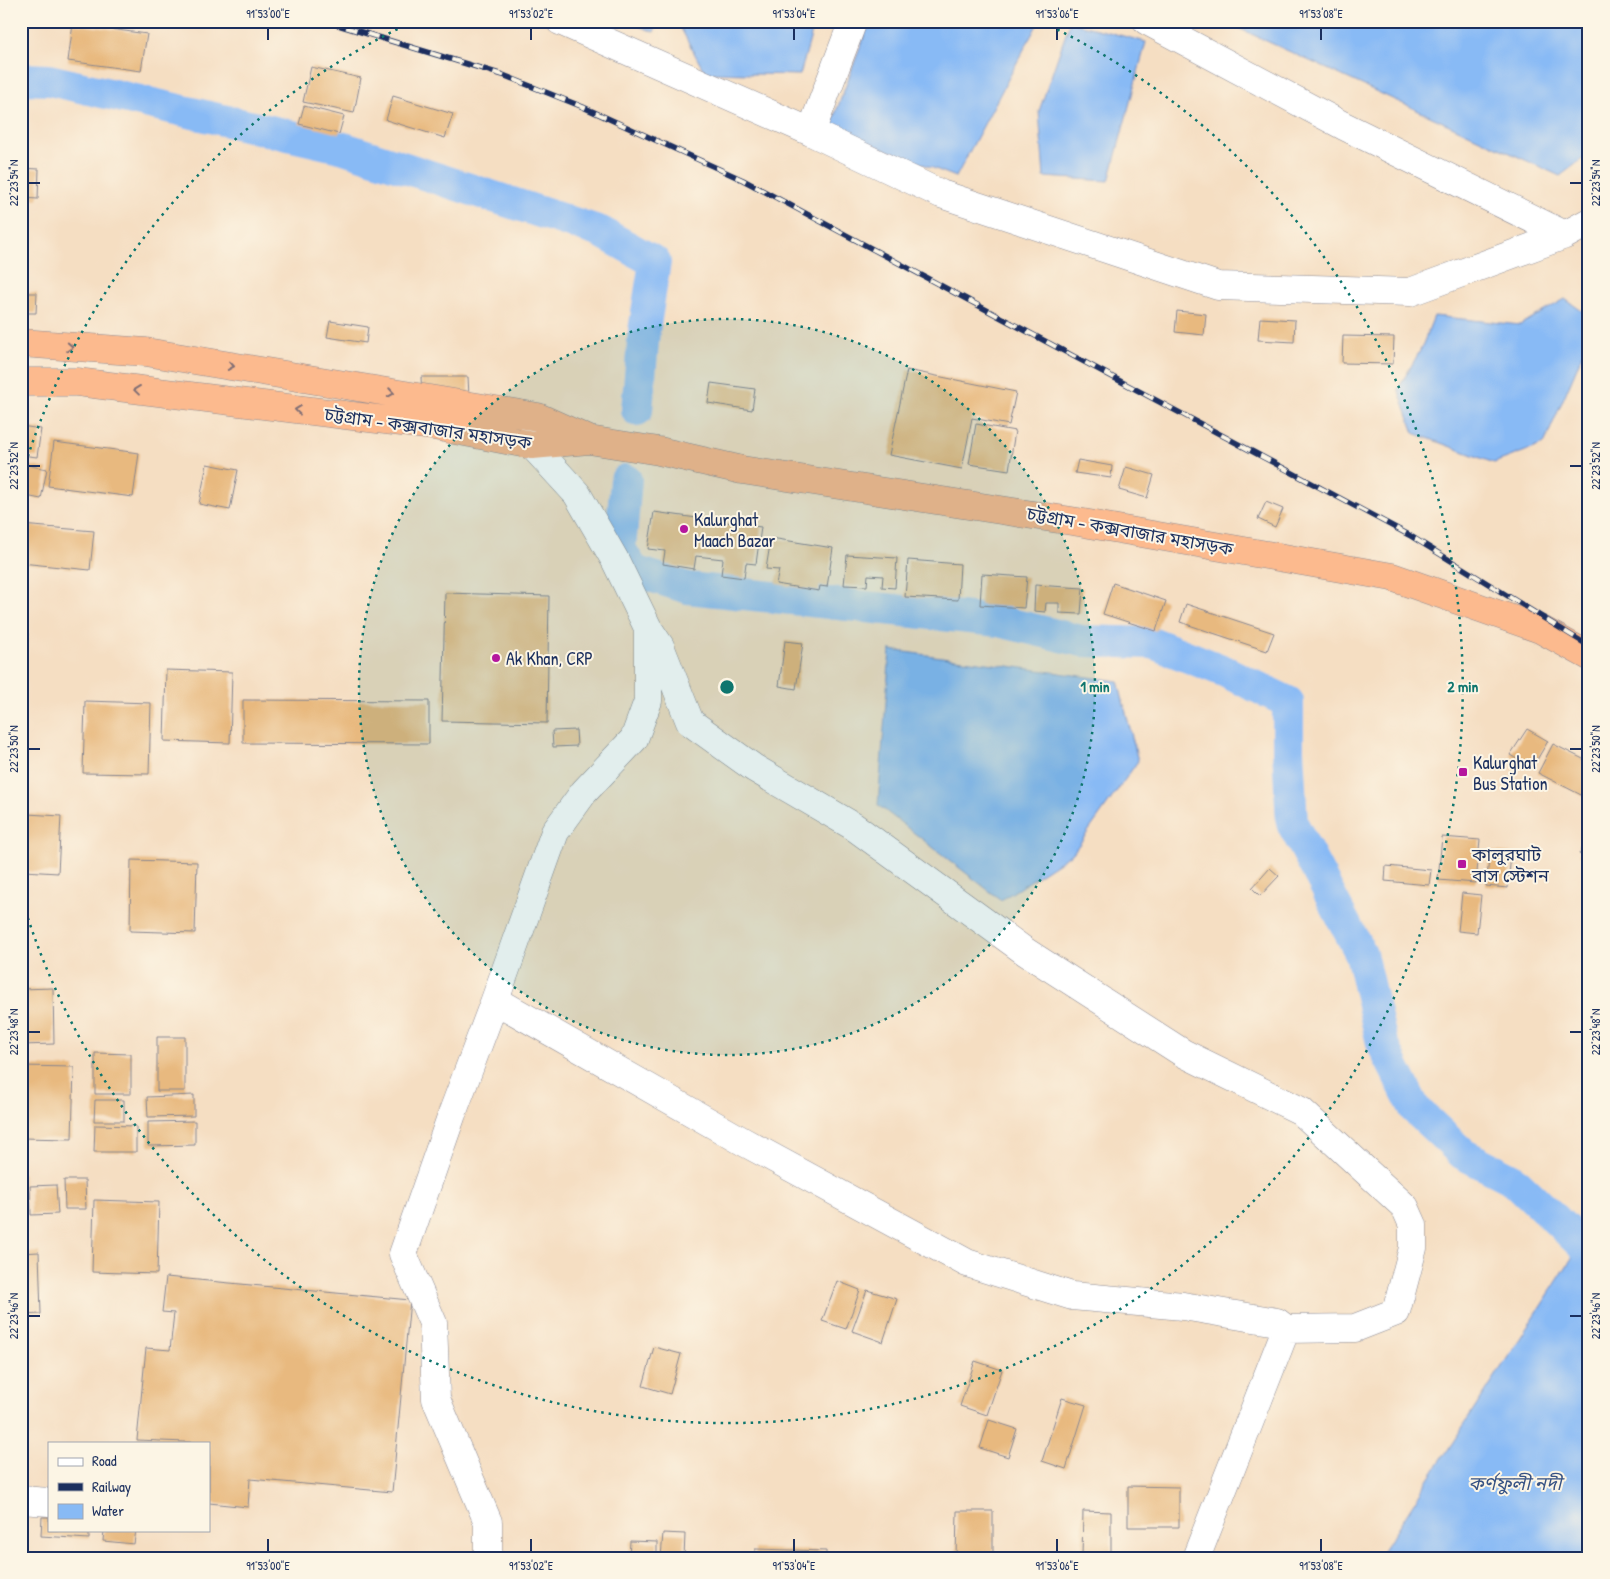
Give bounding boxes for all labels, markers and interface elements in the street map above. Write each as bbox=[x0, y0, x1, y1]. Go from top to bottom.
text: 91°53'00"E bbox=[246, 5, 291, 22]
text: 91°53'02"E bbox=[509, 5, 554, 22]
text: 91°53'04"E bbox=[773, 5, 816, 22]
text: 91°53'06"E bbox=[1035, 5, 1079, 22]
text: 91°53'08"E bbox=[1299, 5, 1343, 22]
text: 22°23'54"N bbox=[5, 160, 22, 206]
text: 22°23'54"N bbox=[1587, 160, 1604, 206]
one-way arrow bbox=[66, 341, 74, 352]
one-way arrow bbox=[227, 361, 235, 371]
one-way arrow bbox=[132, 385, 140, 396]
one-way arrow bbox=[387, 387, 396, 397]
street label: চট্টগ্রাম - কক্সবাজার মহাসড়ক bbox=[322, 401, 534, 455]
one-way arrow bbox=[294, 405, 302, 416]
text: 22°23'52"N bbox=[5, 442, 22, 490]
text: 22°23'52"N bbox=[1587, 442, 1604, 490]
street label: চট্টগ্রাম - কক্সবাজার মহাসড়ক bbox=[1024, 500, 1235, 562]
place label: Kalurghat Maach Bazar bbox=[694, 507, 775, 553]
marker: Kalurghat Maach Bazar bbox=[678, 523, 690, 535]
place label: Ak Khan, CRP bbox=[506, 646, 593, 671]
marker: Ak Khan, CRP bbox=[490, 652, 502, 664]
text: 1 min bbox=[1080, 676, 1110, 697]
text: 2 min bbox=[1448, 676, 1479, 697]
centre of rings bbox=[718, 678, 736, 696]
text: 22°23'50"N bbox=[5, 725, 22, 773]
text: 22°23'50"N bbox=[1587, 725, 1604, 773]
place label: Kalurghat Bus Station bbox=[1473, 750, 1548, 796]
marker: Kalurghat Bus Station bbox=[1457, 766, 1469, 778]
place label: কালুরঘাট বাস স্টেশন bbox=[1471, 842, 1550, 888]
marker: কালুরঘাট বাস স্টেশন bbox=[1456, 858, 1468, 870]
text: 22°23'48"N bbox=[5, 1009, 22, 1055]
text: 22°23'48"N bbox=[1587, 1009, 1604, 1055]
text: 22°23'46"N bbox=[5, 1293, 22, 1339]
text: 22°23'46"N bbox=[1587, 1293, 1604, 1339]
legend bbox=[48, 1442, 210, 1532]
text: Road bbox=[92, 1450, 117, 1471]
water label: কর্ণফুলী নদী bbox=[1468, 1470, 1566, 1496]
text: Railway bbox=[92, 1476, 131, 1497]
text: Water bbox=[92, 1500, 124, 1521]
text: 91°53'00"E bbox=[246, 1557, 291, 1574]
text: 91°53'02"E bbox=[509, 1557, 554, 1574]
text: 91°53'04"E bbox=[773, 1557, 816, 1574]
text: 91°53'06"E bbox=[1035, 1557, 1079, 1574]
text: 91°53'08"E bbox=[1299, 1557, 1343, 1574]

